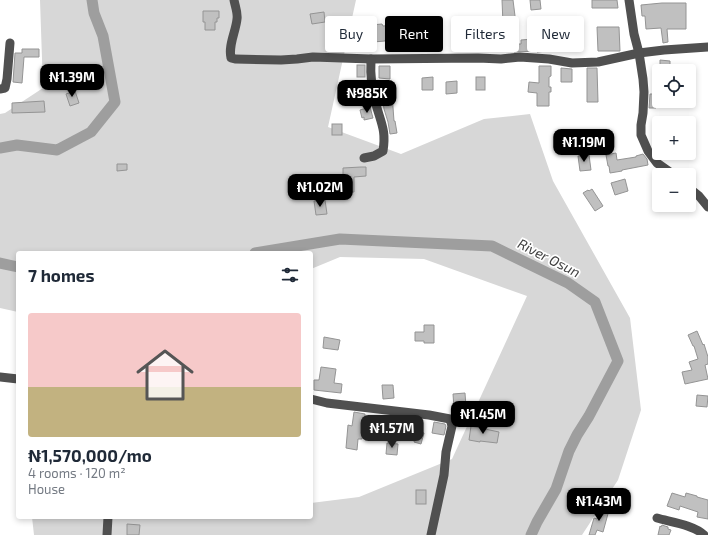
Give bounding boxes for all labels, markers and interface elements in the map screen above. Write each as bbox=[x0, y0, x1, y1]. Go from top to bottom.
chip: Buy bbox=[325, 16, 377, 52]
chip: Rent bbox=[385, 16, 443, 52]
chip: Filters bbox=[451, 16, 519, 52]
chip: New bbox=[527, 16, 584, 52]
pin: ₦1.39M bbox=[39, 64, 105, 98]
map controls bbox=[652, 64, 696, 212]
button: locate bbox=[652, 64, 696, 108]
text: ₦1.39M bbox=[49, 69, 95, 85]
pin: ₦985K bbox=[339, 80, 395, 114]
text: ₦985K bbox=[346, 85, 388, 101]
button: + bbox=[652, 116, 696, 160]
pin: ₦1.19M bbox=[551, 129, 617, 163]
text: ₦1.19M bbox=[562, 134, 606, 150]
button: − bbox=[652, 168, 696, 212]
pin: ₦1.02M bbox=[287, 174, 353, 208]
text: ₦1.02M bbox=[297, 179, 343, 195]
water label: River Osun bbox=[515, 235, 583, 281]
icon: filters bbox=[279, 264, 301, 286]
text: 7 homes bbox=[28, 265, 95, 285]
icon: home bbox=[129, 339, 201, 411]
pin: ₦1.45M bbox=[450, 401, 516, 435]
text: ₦1.45M bbox=[460, 406, 506, 422]
pin: ₦1.57M bbox=[359, 415, 425, 449]
text: ₦1.57M bbox=[370, 420, 414, 436]
text: ₦1,570,000/mo bbox=[28, 445, 152, 465]
text: 4 rooms · 120 m² bbox=[28, 465, 126, 481]
text: House bbox=[28, 481, 65, 497]
pin: ₦1.43M bbox=[566, 488, 632, 522]
text: ₦1.43M bbox=[576, 493, 622, 509]

